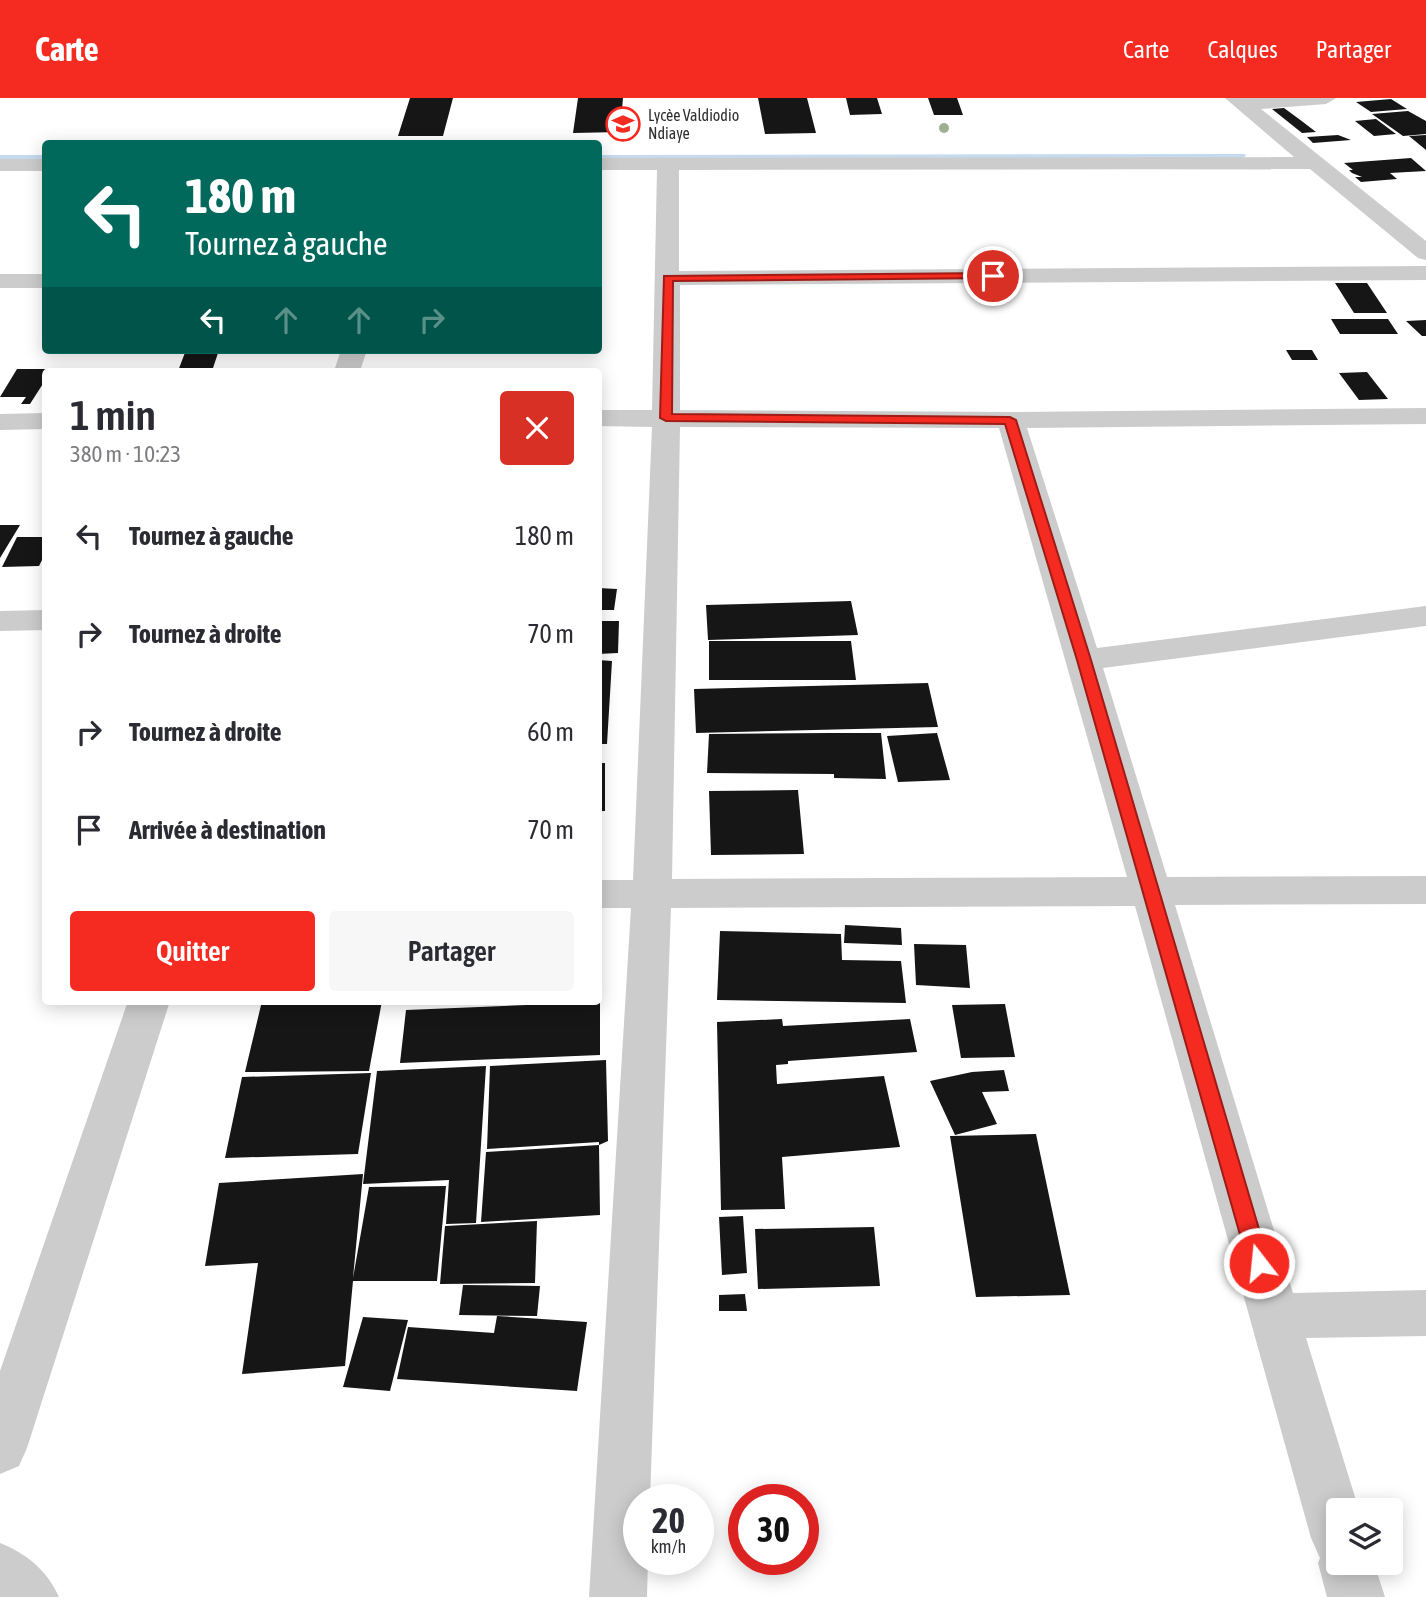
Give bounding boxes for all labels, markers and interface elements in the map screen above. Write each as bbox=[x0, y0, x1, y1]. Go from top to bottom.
text: Carte bbox=[35, 30, 99, 68]
text: Carte bbox=[1123, 36, 1169, 63]
text: Calques bbox=[1207, 36, 1278, 63]
text: Partager bbox=[1316, 36, 1391, 63]
school or university icon: Lycèe Valdiodio Ndiaye bbox=[604, 105, 642, 143]
place label: Lycèe Valdiodio Ndiaye bbox=[648, 106, 739, 143]
text: 180 m bbox=[185, 167, 296, 223]
icon: left bbox=[70, 168, 161, 259]
text: Tournez à gauche bbox=[185, 225, 388, 262]
pin bbox=[963, 246, 1023, 306]
icon: arrive bbox=[974, 257, 1012, 295]
icon: left bbox=[194, 301, 232, 339]
icon: ahead bbox=[267, 301, 305, 339]
icon: ahead bbox=[340, 301, 378, 339]
icon: right bbox=[413, 301, 451, 339]
text: 1 min bbox=[70, 391, 156, 439]
button: close bbox=[500, 391, 574, 465]
text: 380 m · 10:23 bbox=[70, 441, 181, 467]
icon: left bbox=[70, 517, 108, 555]
text: Tournez à gauche bbox=[129, 521, 294, 551]
text: 180 m bbox=[515, 521, 574, 551]
icon: right bbox=[70, 615, 108, 653]
text: Tournez à droite bbox=[129, 619, 282, 649]
text: 70 m bbox=[527, 619, 574, 649]
icon: right bbox=[70, 713, 108, 751]
text: Tournez à droite bbox=[129, 717, 282, 747]
text: 60 m bbox=[527, 717, 574, 747]
icon: arrive bbox=[70, 811, 108, 849]
text: Arrivée à destination bbox=[129, 815, 326, 845]
text: 70 m bbox=[527, 815, 574, 845]
button: Quitter bbox=[70, 911, 315, 991]
button: Partager bbox=[329, 911, 574, 991]
position arrow bbox=[1222, 1226, 1296, 1300]
speed limit sign: 30 bbox=[728, 1484, 819, 1575]
map controls bbox=[1326, 1498, 1403, 1575]
button: layers bbox=[1326, 1498, 1403, 1575]
text: 20 bbox=[652, 1500, 685, 1540]
text: km/h bbox=[651, 1536, 686, 1557]

